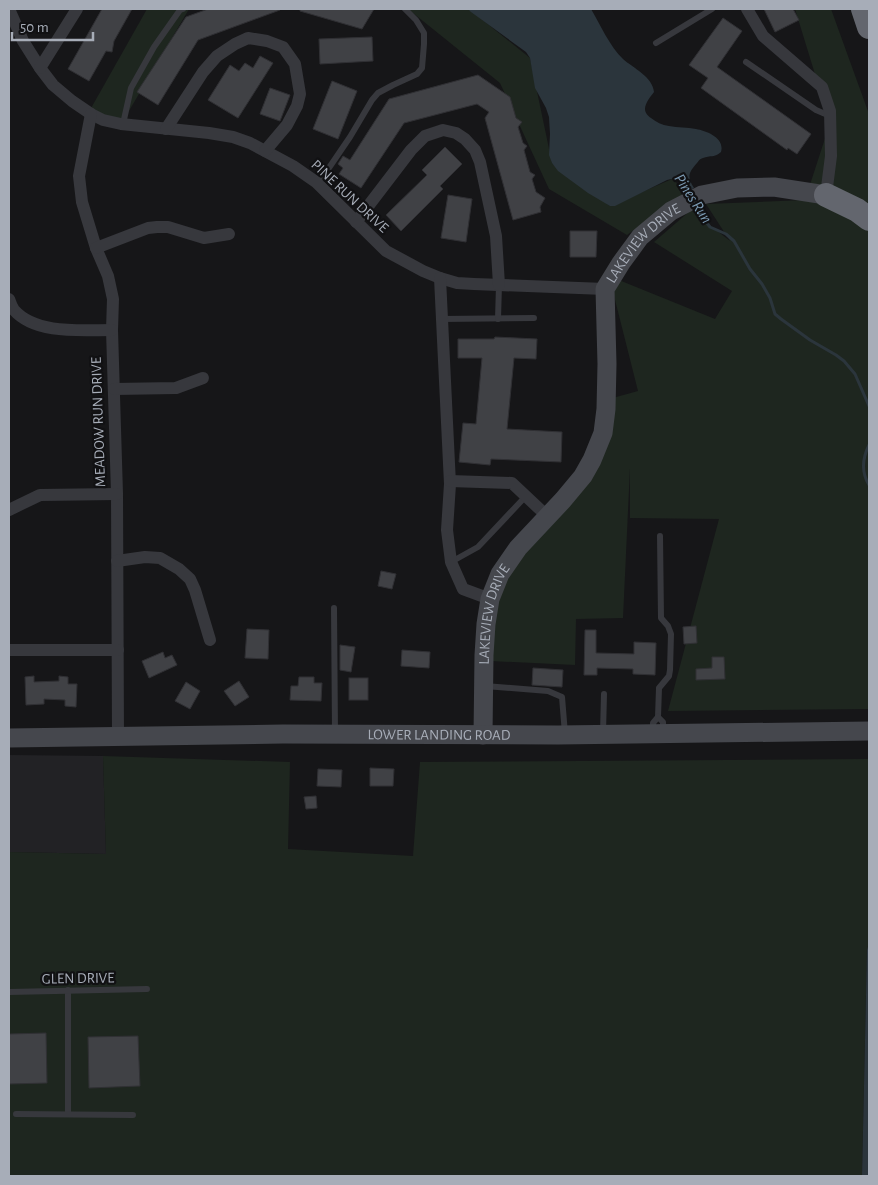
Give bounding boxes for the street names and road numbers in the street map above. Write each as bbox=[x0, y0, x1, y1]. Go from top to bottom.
street label: PINE RUN DRIVE bbox=[308, 157, 391, 236]
street label: LAKEVIEW DRIVE bbox=[604, 201, 683, 286]
street label: MEADOW RUN DRIVE bbox=[89, 357, 108, 487]
street label: LAKEVIEW DRIVE bbox=[477, 561, 513, 665]
street label: LOWER LANDING ROAD bbox=[368, 727, 511, 743]
street label: GLEN DRIVE bbox=[42, 970, 114, 987]

